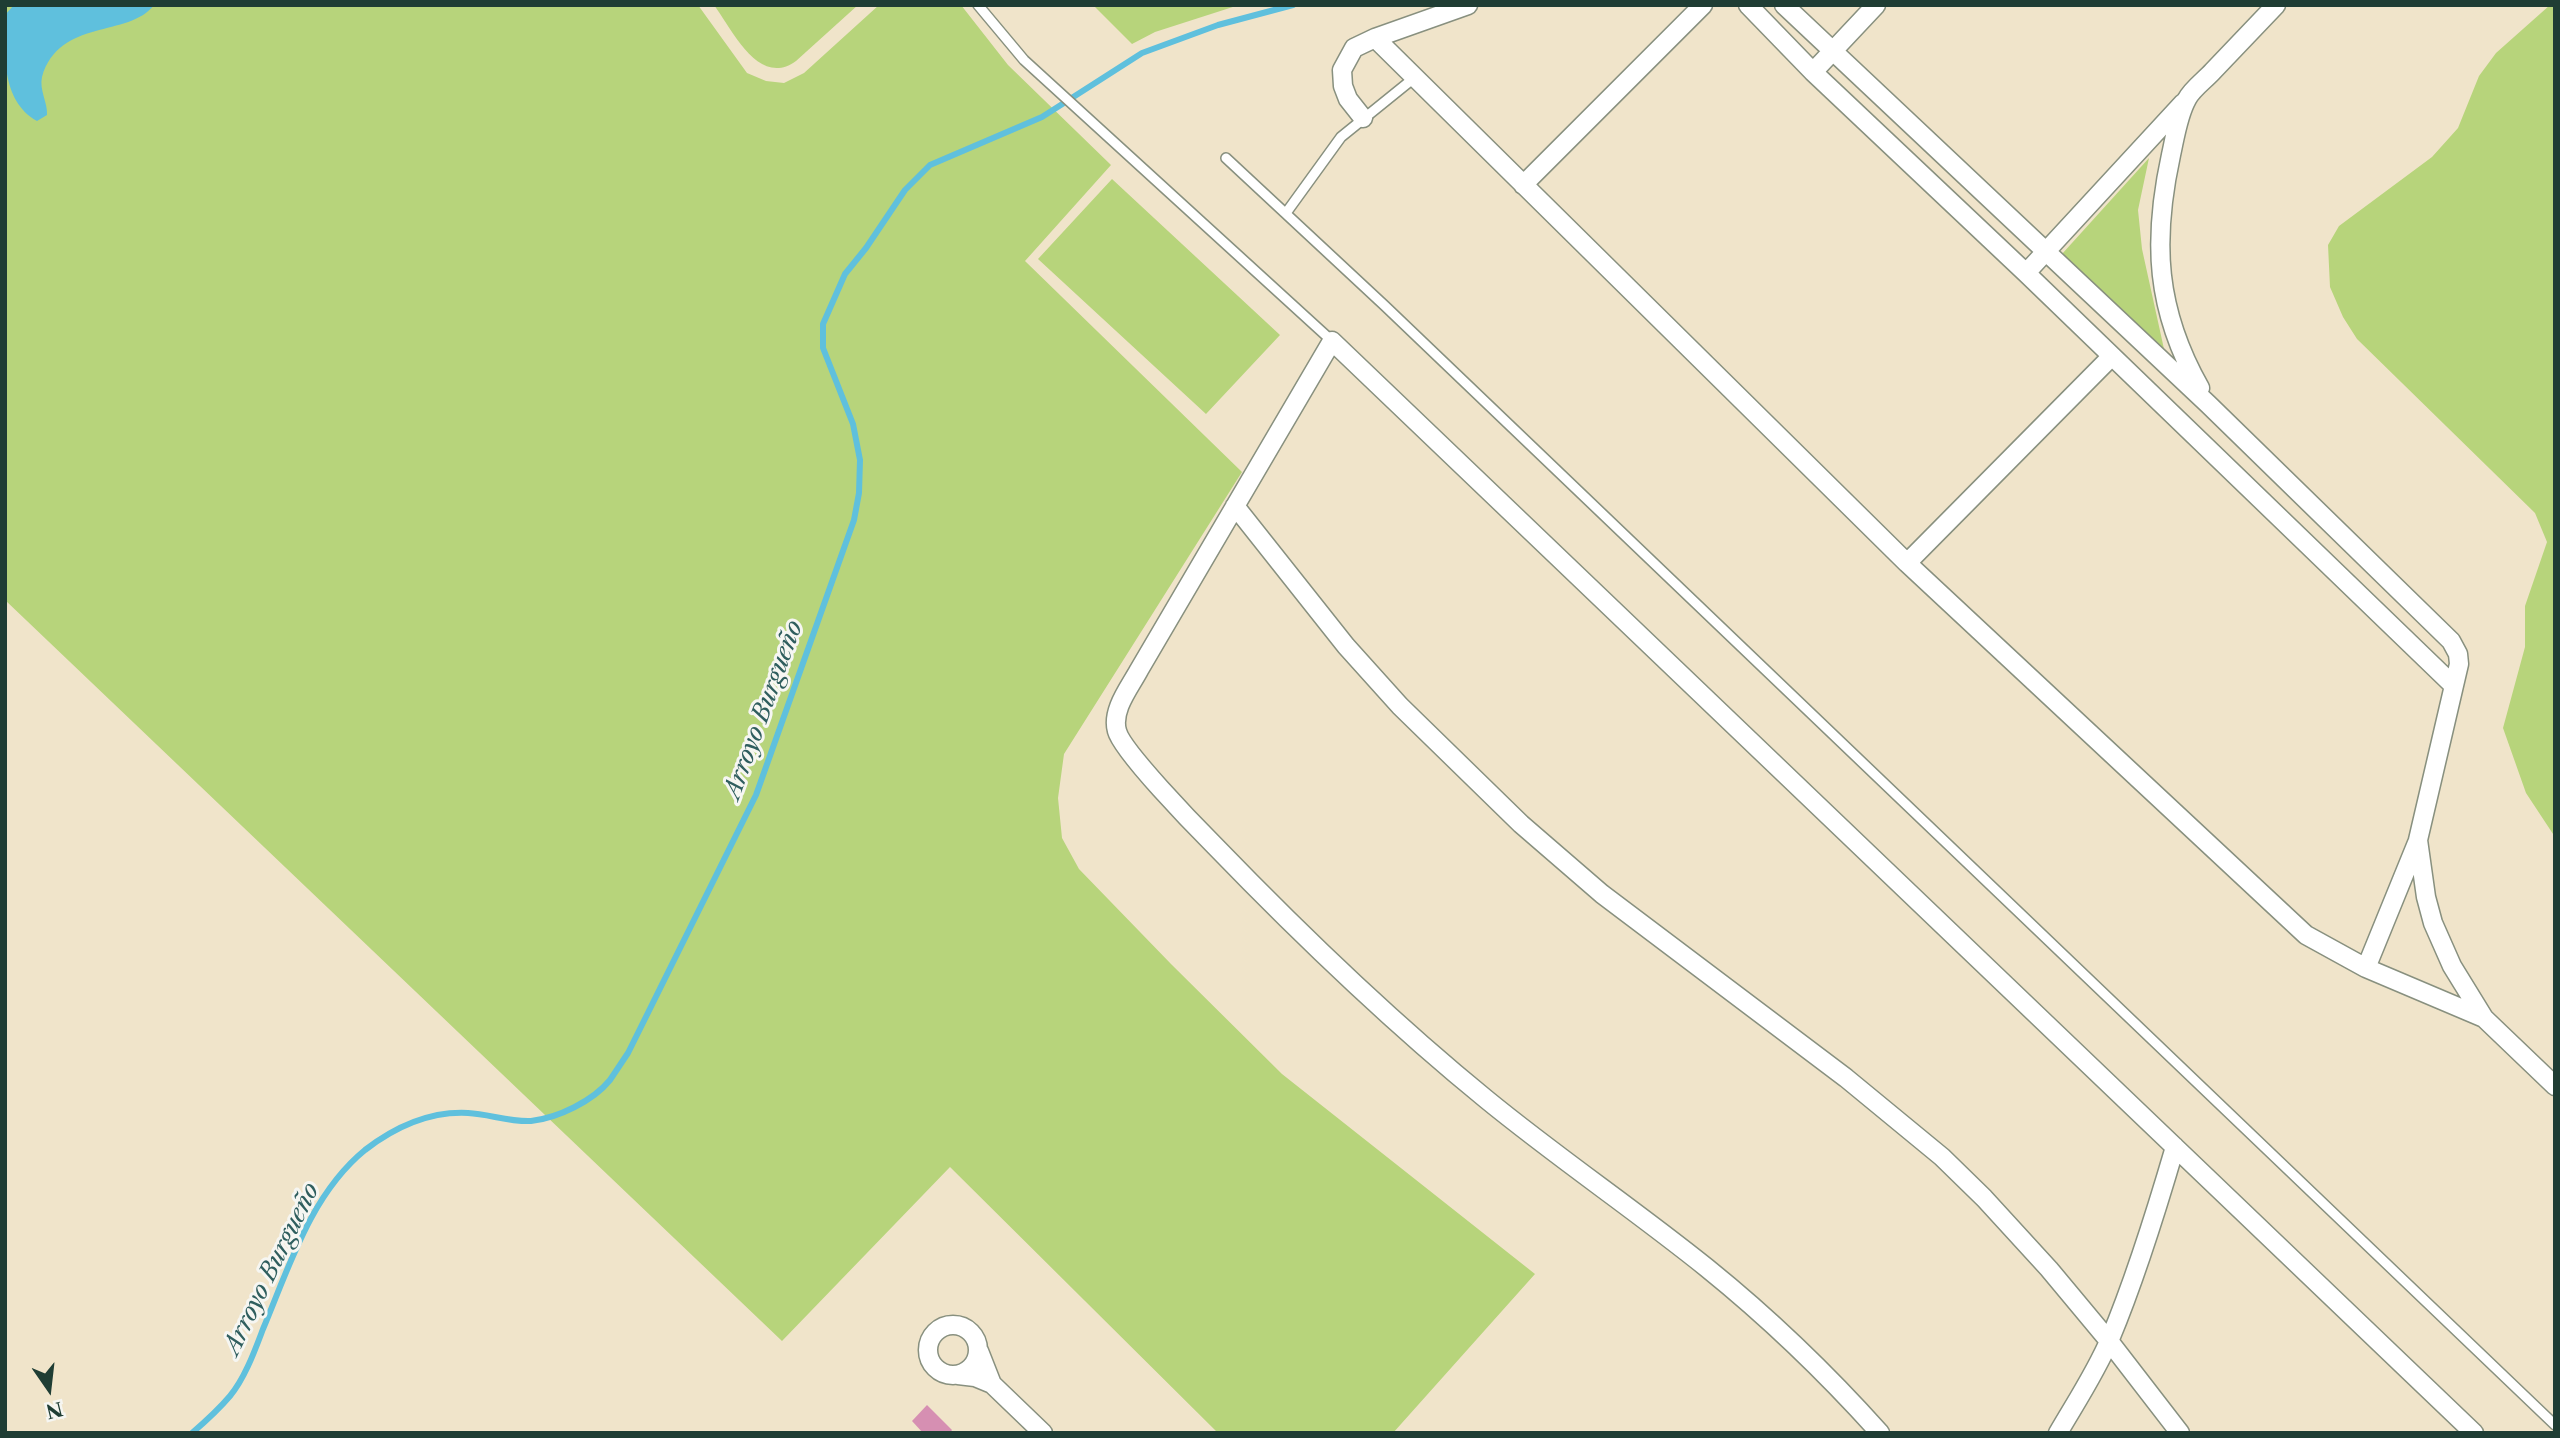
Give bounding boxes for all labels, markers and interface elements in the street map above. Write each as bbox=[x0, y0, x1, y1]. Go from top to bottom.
water label: Arroyo Burgueño bbox=[718, 617, 810, 803]
water label: Arroyo Burgueño bbox=[218, 1179, 326, 1359]
north arrow bbox=[14, 1354, 84, 1424]
text: N bbox=[43, 1397, 65, 1423]

